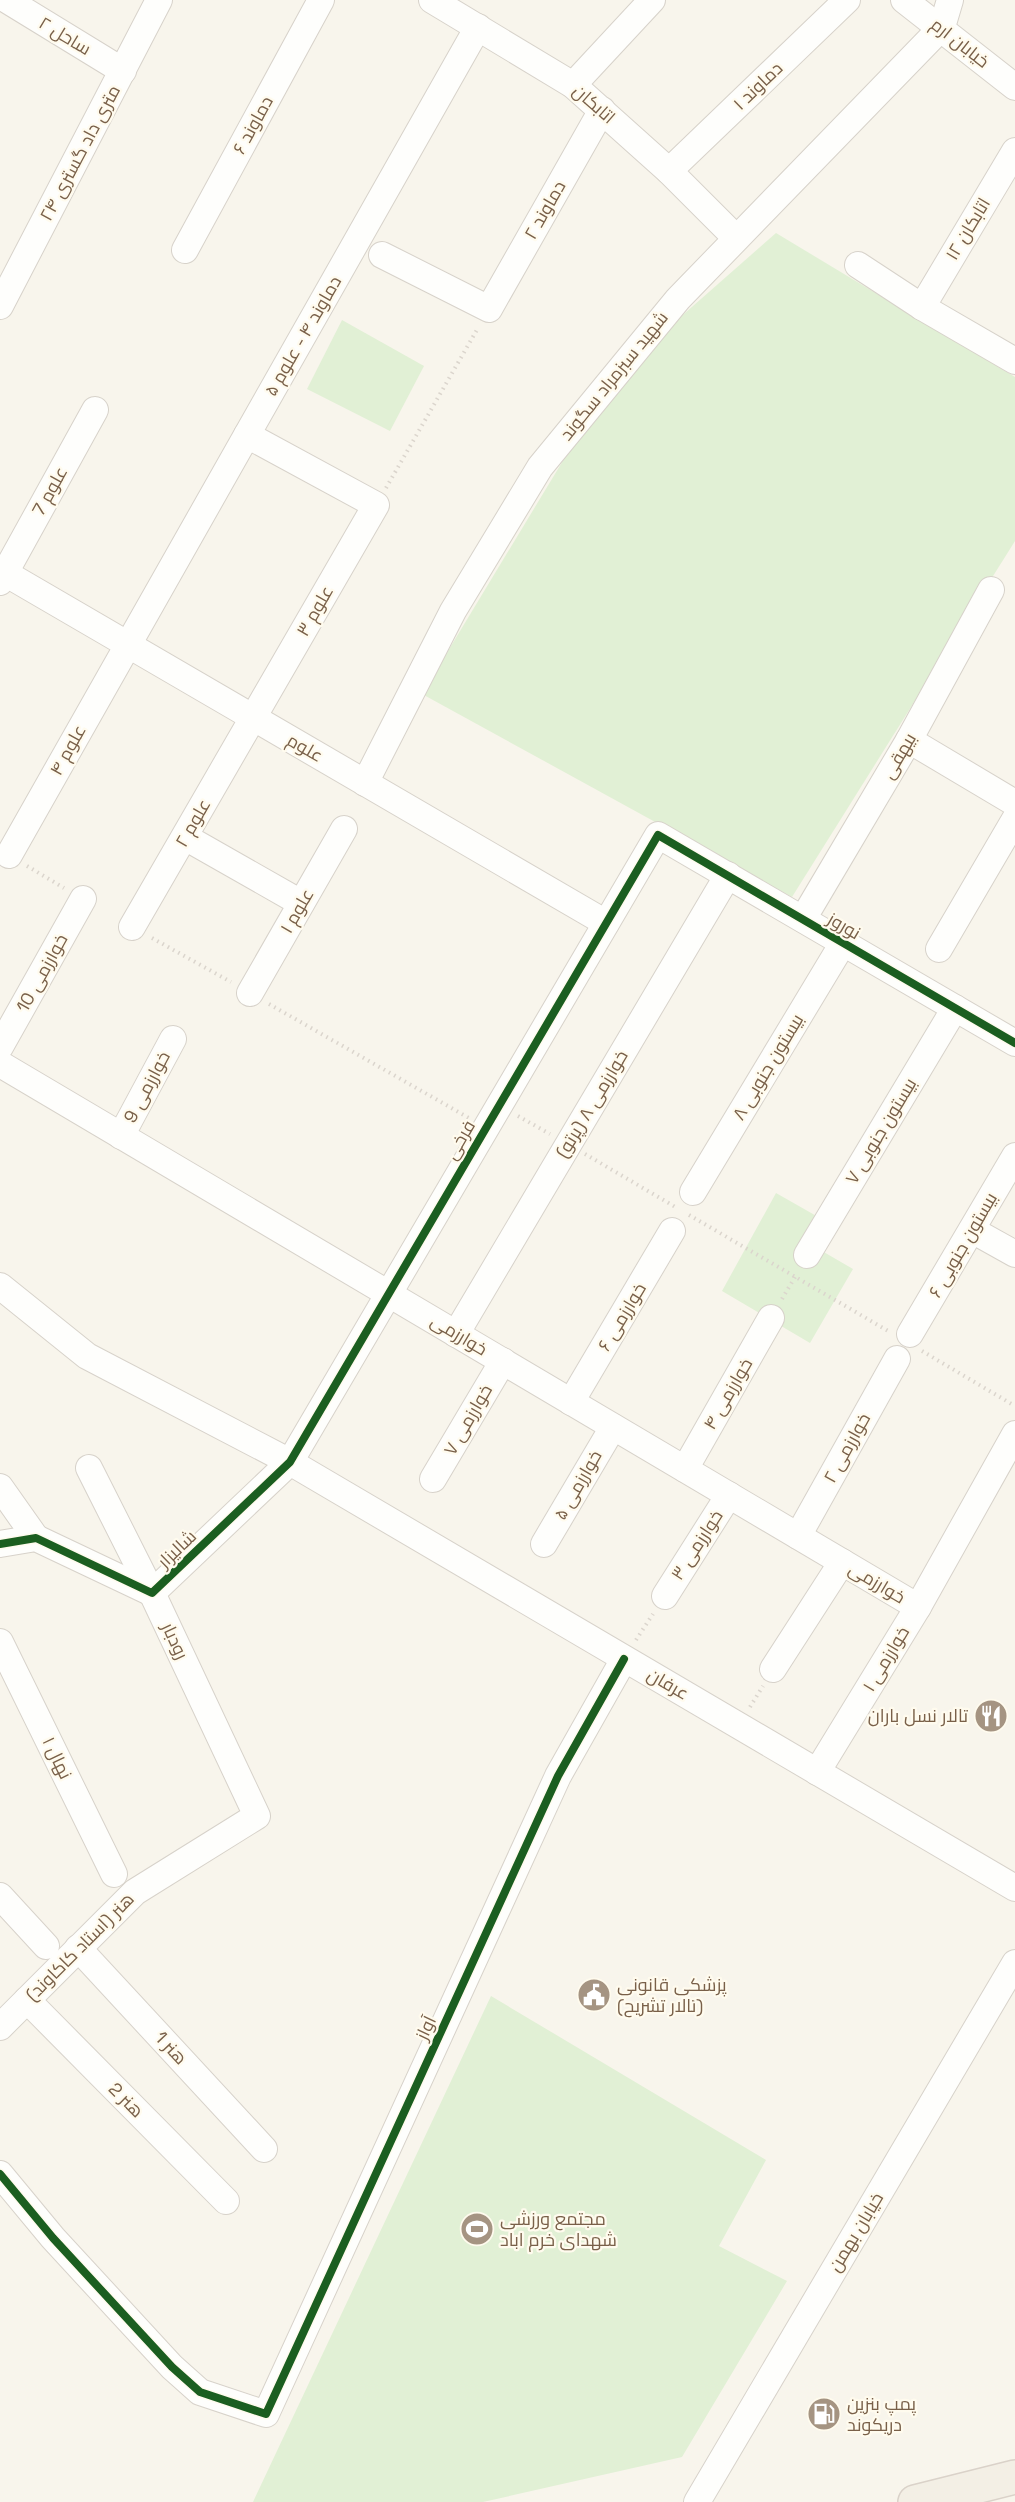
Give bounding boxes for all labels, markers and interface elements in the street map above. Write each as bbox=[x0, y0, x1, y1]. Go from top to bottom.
street label: ساحل ۲ bbox=[35, 11, 96, 60]
street label: خیابان ارم bbox=[926, 13, 994, 73]
street label: دماوند ۱ bbox=[728, 57, 787, 115]
street label: اتابکان bbox=[568, 79, 620, 128]
street label: ۲۴ متری داد گستری bbox=[34, 81, 125, 225]
street label: دماوند ۶ bbox=[227, 92, 278, 158]
street label: دماوند ۲ bbox=[519, 176, 571, 243]
street label: اتابکان ۱۲ bbox=[940, 193, 995, 264]
street label: دماوند ۴ - علوم ۵ bbox=[259, 271, 347, 401]
street label: شهید سبزمراد سگوند bbox=[554, 306, 673, 445]
street label: علوم 7 bbox=[27, 462, 73, 520]
street label: علوم ۳ bbox=[291, 581, 339, 641]
street label: علوم ۴ bbox=[44, 720, 92, 780]
street label: علوم bbox=[283, 728, 327, 768]
street label: بیهقی bbox=[876, 729, 921, 783]
street label: علوم ۲ bbox=[170, 794, 216, 852]
street label: علوم ۱ bbox=[275, 884, 319, 938]
street label: نوروز bbox=[823, 906, 865, 944]
street label: خوارزمی 10 bbox=[11, 930, 72, 1016]
street label: بیستون جنوبی ۸ bbox=[727, 1009, 808, 1124]
street label: خوارزمی ۸ (پرتو) bbox=[550, 1046, 634, 1162]
street label: خوارزمی 9 bbox=[118, 1047, 175, 1127]
street label: بیستون جنوبی ۷ bbox=[840, 1073, 921, 1188]
street label: فرخی bbox=[439, 1116, 480, 1164]
street label: بیستون جنوبی ۶ bbox=[923, 1188, 1002, 1301]
street label: خوارزمی ۶ bbox=[592, 1278, 651, 1355]
street label: خوارزمی bbox=[427, 1309, 492, 1360]
street label: خوارزمی ۴ bbox=[698, 1354, 757, 1434]
street label: خوارزمی ۷ bbox=[438, 1380, 497, 1459]
street label: خوارزمی ۲ bbox=[818, 1409, 875, 1487]
street label: خوارزمی ۵ bbox=[548, 1446, 607, 1524]
street label: خوارزمی ۳ bbox=[665, 1505, 728, 1584]
street label: شالیزار bbox=[152, 1525, 201, 1573]
street label: خوارزمی bbox=[845, 1557, 910, 1608]
street label: رودبار bbox=[157, 1618, 194, 1663]
street label: خوارزمی ۱ bbox=[857, 1622, 914, 1696]
street label: عرفان bbox=[643, 1663, 693, 1705]
restaurant icon: تالار نسل باران bbox=[973, 1698, 1009, 1734]
place label: تالار نسل باران bbox=[868, 1704, 968, 1727]
street label: نهال ۱ bbox=[37, 1733, 77, 1783]
street label: هنر (استاد کاکاوند) bbox=[21, 1888, 139, 2006]
place label: پزشکی قانونی (تالار تشریح) bbox=[617, 1973, 727, 2018]
public building icon: پزشکی قانونی (تالار تشریح) bbox=[576, 1977, 612, 2013]
street label: آواز bbox=[410, 2012, 441, 2045]
street label: هنر 1 bbox=[150, 2026, 192, 2069]
street label: هنر 2 bbox=[104, 2077, 149, 2122]
street label: خیابان بهمن bbox=[823, 2188, 888, 2276]
place label: مجتمع ورزشی شهدای خرم اباد bbox=[500, 2207, 617, 2252]
sports icon: مجتمع ورزشی شهدای خرم اباد bbox=[459, 2211, 495, 2247]
place label: پمپ بنزین دریکوند bbox=[847, 2392, 916, 2436]
fuel station icon: پمپ بنزین دریکوند bbox=[806, 2396, 842, 2432]

